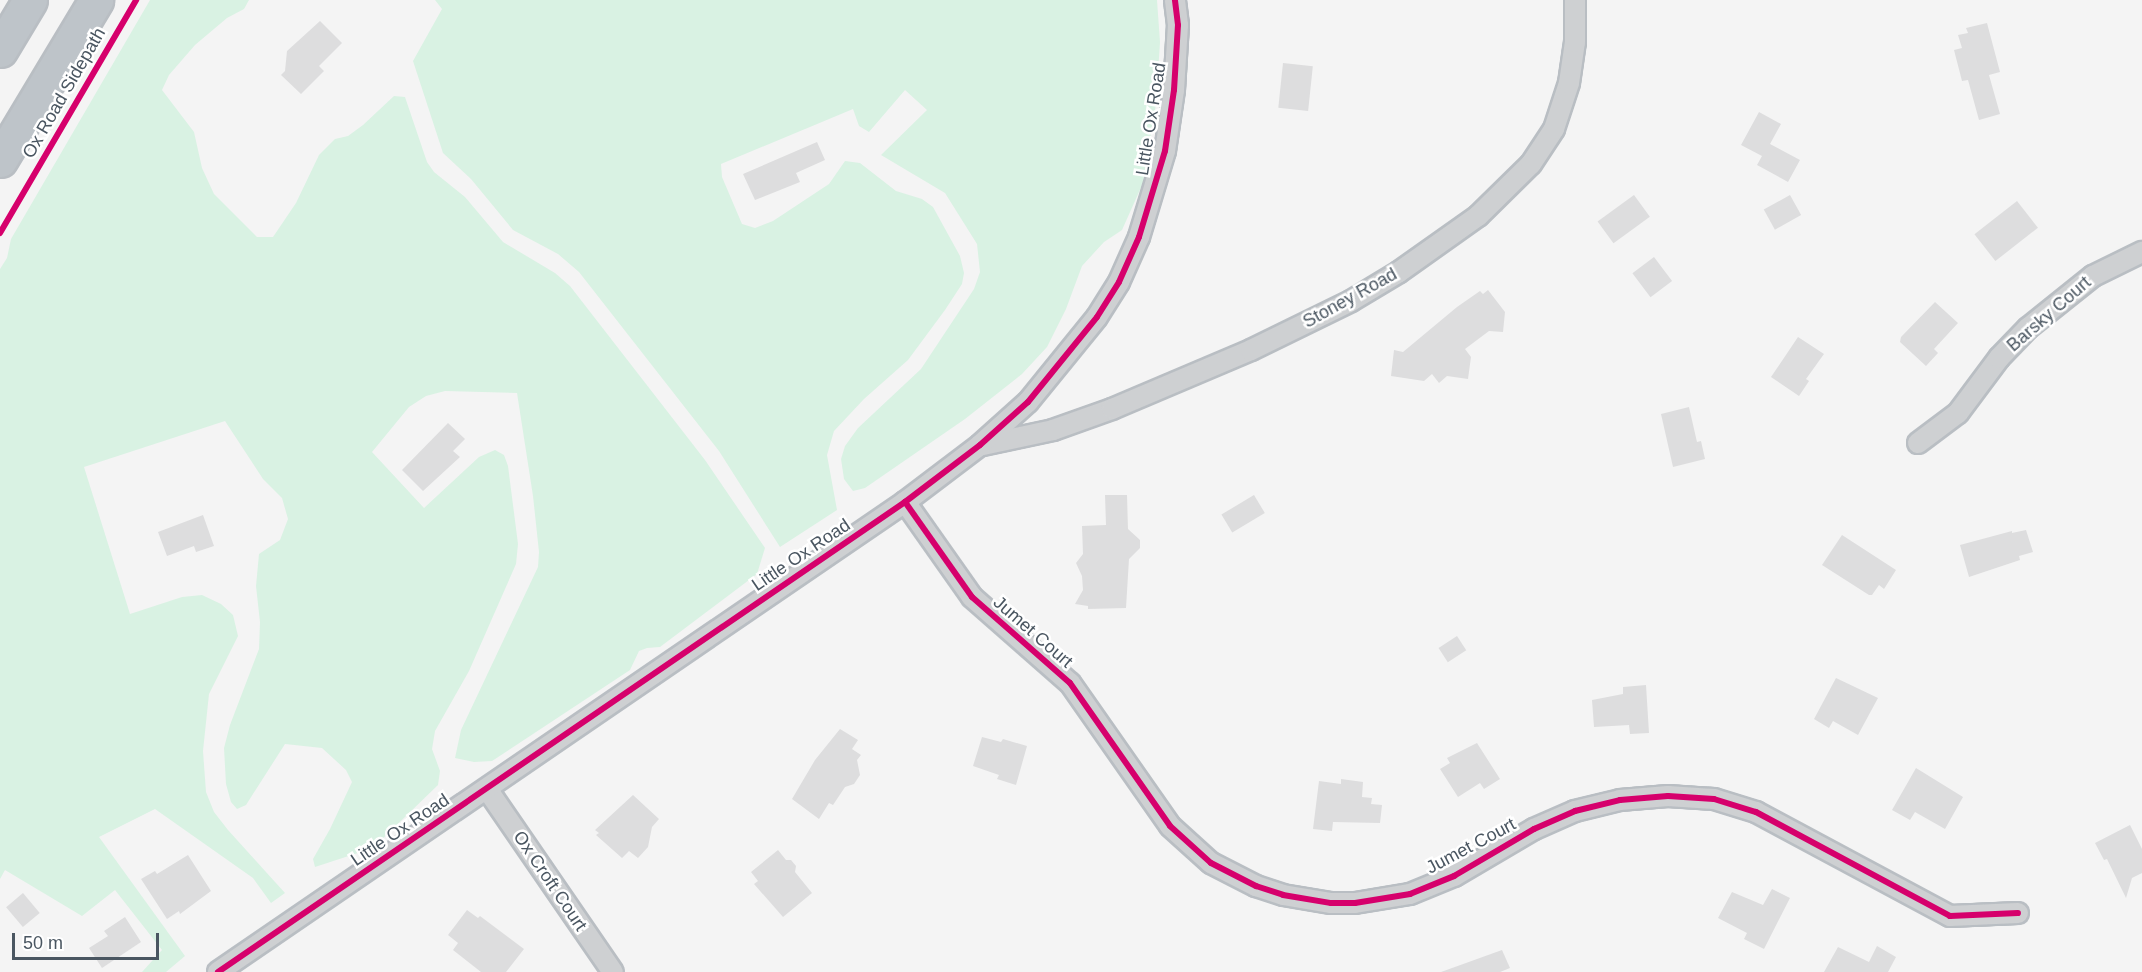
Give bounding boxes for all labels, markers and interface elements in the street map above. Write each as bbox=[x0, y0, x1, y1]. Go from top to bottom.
street label: Ox Road Sidepath bbox=[18, 24, 110, 162]
street label: Little Ox Road bbox=[1131, 61, 1171, 177]
street label: Stoney Road bbox=[1299, 263, 1401, 333]
street label: Barsky Court bbox=[2003, 272, 2095, 356]
street label: Little Ox Road bbox=[748, 514, 854, 596]
street label: Jumet Court bbox=[989, 592, 1077, 672]
street label: Little Ox Road bbox=[347, 789, 453, 871]
street label: Jumet Court bbox=[1423, 813, 1519, 879]
street label: Ox Croft Court bbox=[509, 827, 591, 935]
scale bar bbox=[15, 921, 162, 959]
text: 50 m bbox=[23, 933, 63, 953]

